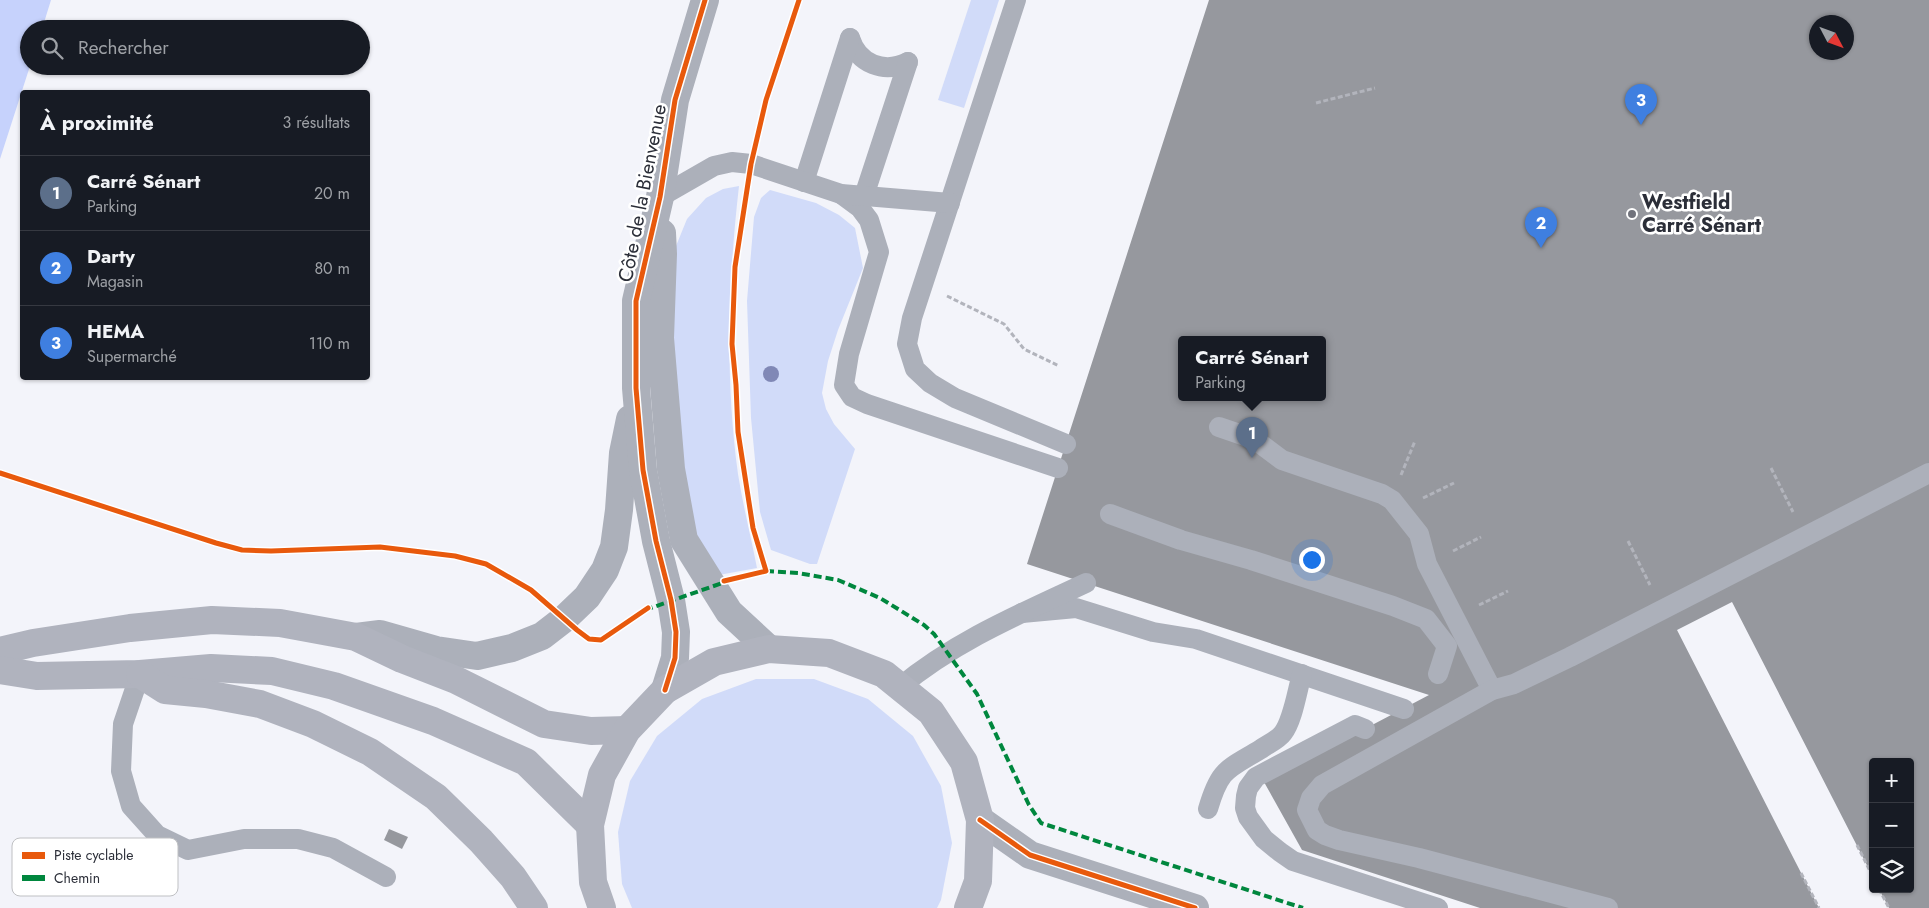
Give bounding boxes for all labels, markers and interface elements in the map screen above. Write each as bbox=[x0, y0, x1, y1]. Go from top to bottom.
north arrow bbox=[1809, 15, 1854, 60]
search box bbox=[20, 20, 370, 75]
icon: search bbox=[38, 34, 66, 62]
text: Rechercher bbox=[78, 34, 169, 61]
pin: 3 bbox=[1625, 84, 1657, 125]
street label: Côte de la Bienvenue bbox=[611, 102, 674, 285]
text: À proximité bbox=[40, 108, 154, 138]
text: 3 résultats bbox=[283, 111, 350, 134]
text: Carré Sénart bbox=[87, 168, 200, 195]
text: 1 bbox=[52, 182, 60, 205]
text: 20 m bbox=[314, 182, 350, 205]
place label: Westfield Carré Sénart bbox=[1642, 188, 1762, 240]
text: Parking bbox=[87, 195, 137, 218]
pin: 2 bbox=[1525, 207, 1557, 248]
marker: Westfield Carré Sénart bbox=[1626, 208, 1638, 220]
text: Darty bbox=[87, 243, 135, 270]
text: 2 bbox=[51, 257, 61, 280]
text: 80 m bbox=[314, 257, 350, 280]
text: Magasin bbox=[87, 270, 143, 293]
text: HEMA bbox=[87, 318, 144, 345]
text: 3 bbox=[51, 332, 61, 355]
text: 110 m bbox=[309, 332, 350, 355]
popup bbox=[1178, 336, 1326, 401]
text: Carré Sénart bbox=[1195, 344, 1309, 371]
text: Supermarché bbox=[87, 345, 177, 368]
text: Parking bbox=[1195, 371, 1246, 394]
pin: 1 bbox=[1236, 417, 1268, 458]
your location bbox=[1299, 547, 1325, 573]
map controls bbox=[1869, 758, 1914, 893]
button: + bbox=[1869, 758, 1914, 803]
button: − bbox=[1869, 803, 1914, 848]
legend bbox=[12, 838, 178, 896]
text: Piste cyclable bbox=[54, 845, 133, 865]
button: layers bbox=[1869, 848, 1914, 893]
text: Chemin bbox=[54, 868, 100, 888]

